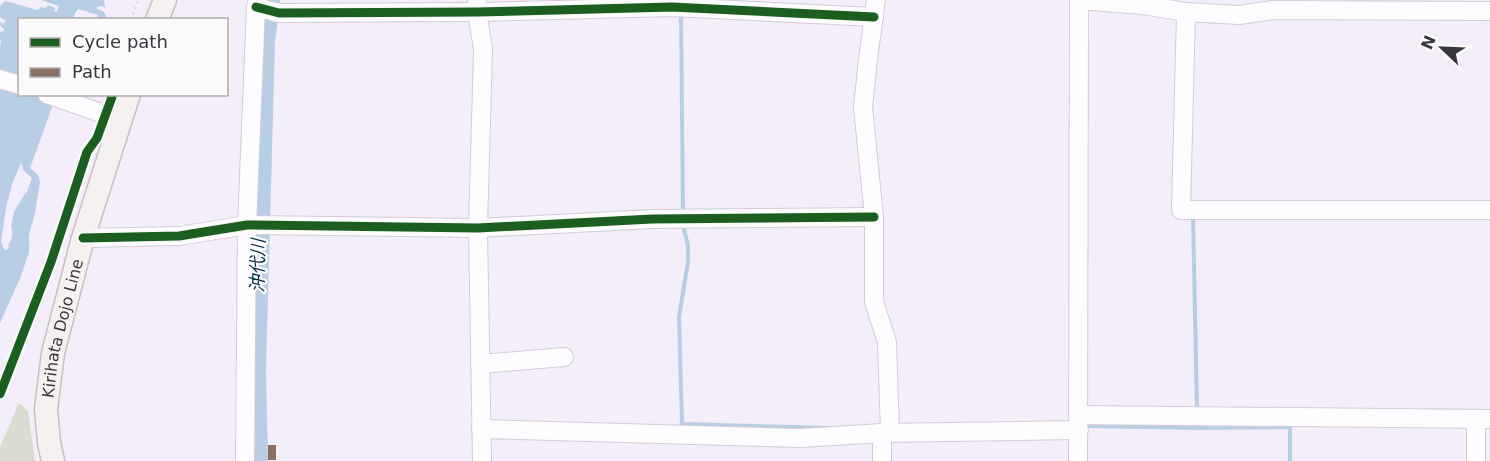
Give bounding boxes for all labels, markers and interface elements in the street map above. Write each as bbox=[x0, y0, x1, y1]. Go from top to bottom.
legend bbox=[18, 18, 228, 96]
north arrow bbox=[1412, 18, 1472, 78]
text: Cycle path bbox=[72, 31, 168, 52]
text: N bbox=[1417, 32, 1440, 52]
text: Path bbox=[72, 61, 112, 82]
water label: 沖代川 bbox=[247, 237, 269, 293]
street label: Kirihata Dojo Line bbox=[38, 257, 87, 399]

